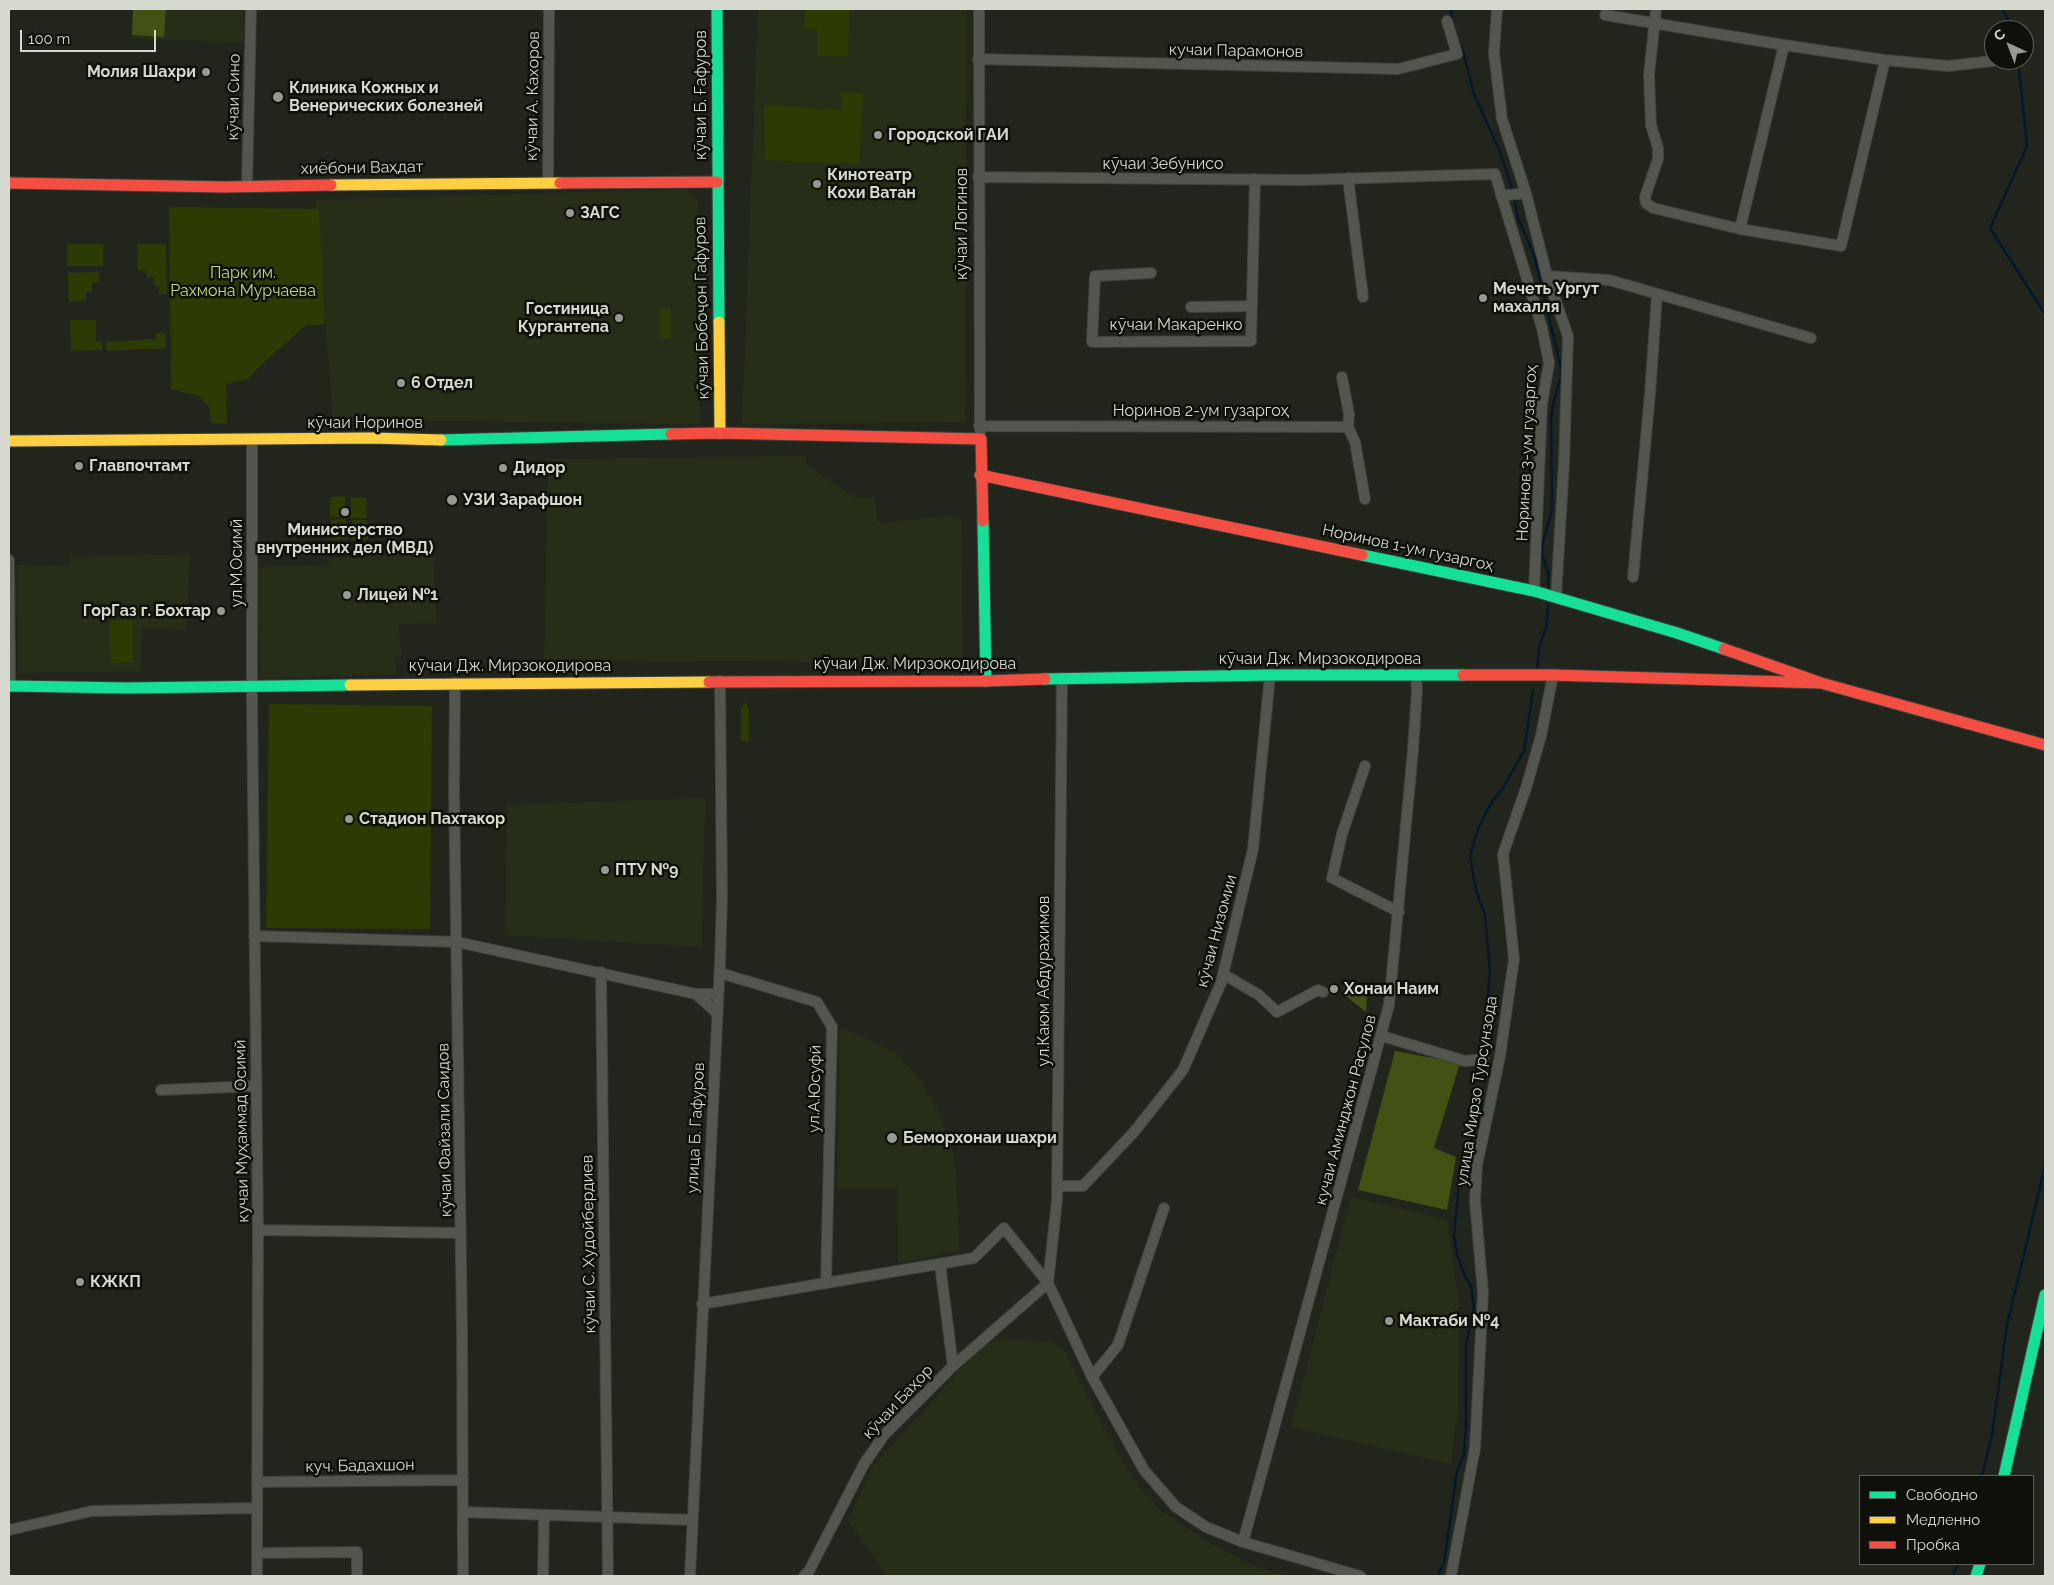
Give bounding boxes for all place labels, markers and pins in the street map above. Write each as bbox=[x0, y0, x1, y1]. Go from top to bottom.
place label: Молия Шахри bbox=[87, 62, 196, 82]
marker: Молия Шахри bbox=[200, 66, 212, 78]
place label: Клиника Кожных и Венерических болезней bbox=[289, 78, 483, 116]
marker: Клиника Кожных и Венерических болезней bbox=[271, 90, 285, 104]
place label: Городской ГАИ bbox=[888, 125, 1009, 145]
marker: Городской ГАИ bbox=[872, 129, 884, 141]
place label: Кинотеатр Кохи Ватан bbox=[827, 165, 916, 203]
marker: Кинотеатр Кохи Ватан bbox=[811, 178, 823, 190]
place label: ЗАГС bbox=[580, 203, 620, 223]
marker: ЗАГС bbox=[564, 207, 576, 219]
place label: Мечеть Ургут махалля bbox=[1493, 279, 1599, 317]
marker: Мечеть Ургут махалля bbox=[1477, 292, 1489, 304]
place label: Гостиница Кургантепа bbox=[518, 299, 609, 337]
marker: Гостиница Кургантепа bbox=[613, 312, 625, 324]
place label: 6 Отдел bbox=[411, 373, 473, 393]
marker: 6 Отдел bbox=[395, 377, 407, 389]
place label: Главпочтамт bbox=[89, 456, 190, 476]
place label: Дидор bbox=[513, 458, 565, 478]
marker: Главпочтамт bbox=[73, 460, 85, 472]
marker: Дидор bbox=[497, 462, 509, 474]
place label: УЗИ Зарафшон bbox=[463, 490, 582, 510]
marker: УЗИ Зарафшон bbox=[445, 493, 459, 507]
marker: Министерство внутренних дел (МВД) bbox=[339, 506, 351, 518]
place label: Министерство внутренних дел (МВД) bbox=[257, 520, 433, 558]
place label: Лицей №1 bbox=[357, 585, 438, 605]
marker: Лицей №1 bbox=[341, 589, 353, 601]
place label: ГорГаз г. Бохтар bbox=[83, 601, 211, 621]
marker: ГорГаз г. Бохтар bbox=[215, 605, 227, 617]
place label: Стадион Пахтакор bbox=[359, 809, 505, 829]
marker: Стадион Пахтакор bbox=[343, 813, 355, 825]
place label: ПТУ №9 bbox=[615, 860, 679, 880]
marker: ПТУ №9 bbox=[599, 864, 611, 876]
place label: Хонаи Наим bbox=[1344, 979, 1439, 999]
marker: Хонаи Наим bbox=[1328, 983, 1340, 995]
place label: Беморхонаи шахри bbox=[903, 1128, 1057, 1148]
marker: Беморхонаи шахри bbox=[885, 1131, 899, 1145]
place label: КЖКП bbox=[90, 1272, 141, 1292]
marker: КЖКП bbox=[74, 1276, 86, 1288]
place label: Мактаби №4 bbox=[1399, 1311, 1499, 1331]
marker: Мактаби №4 bbox=[1383, 1315, 1395, 1327]

